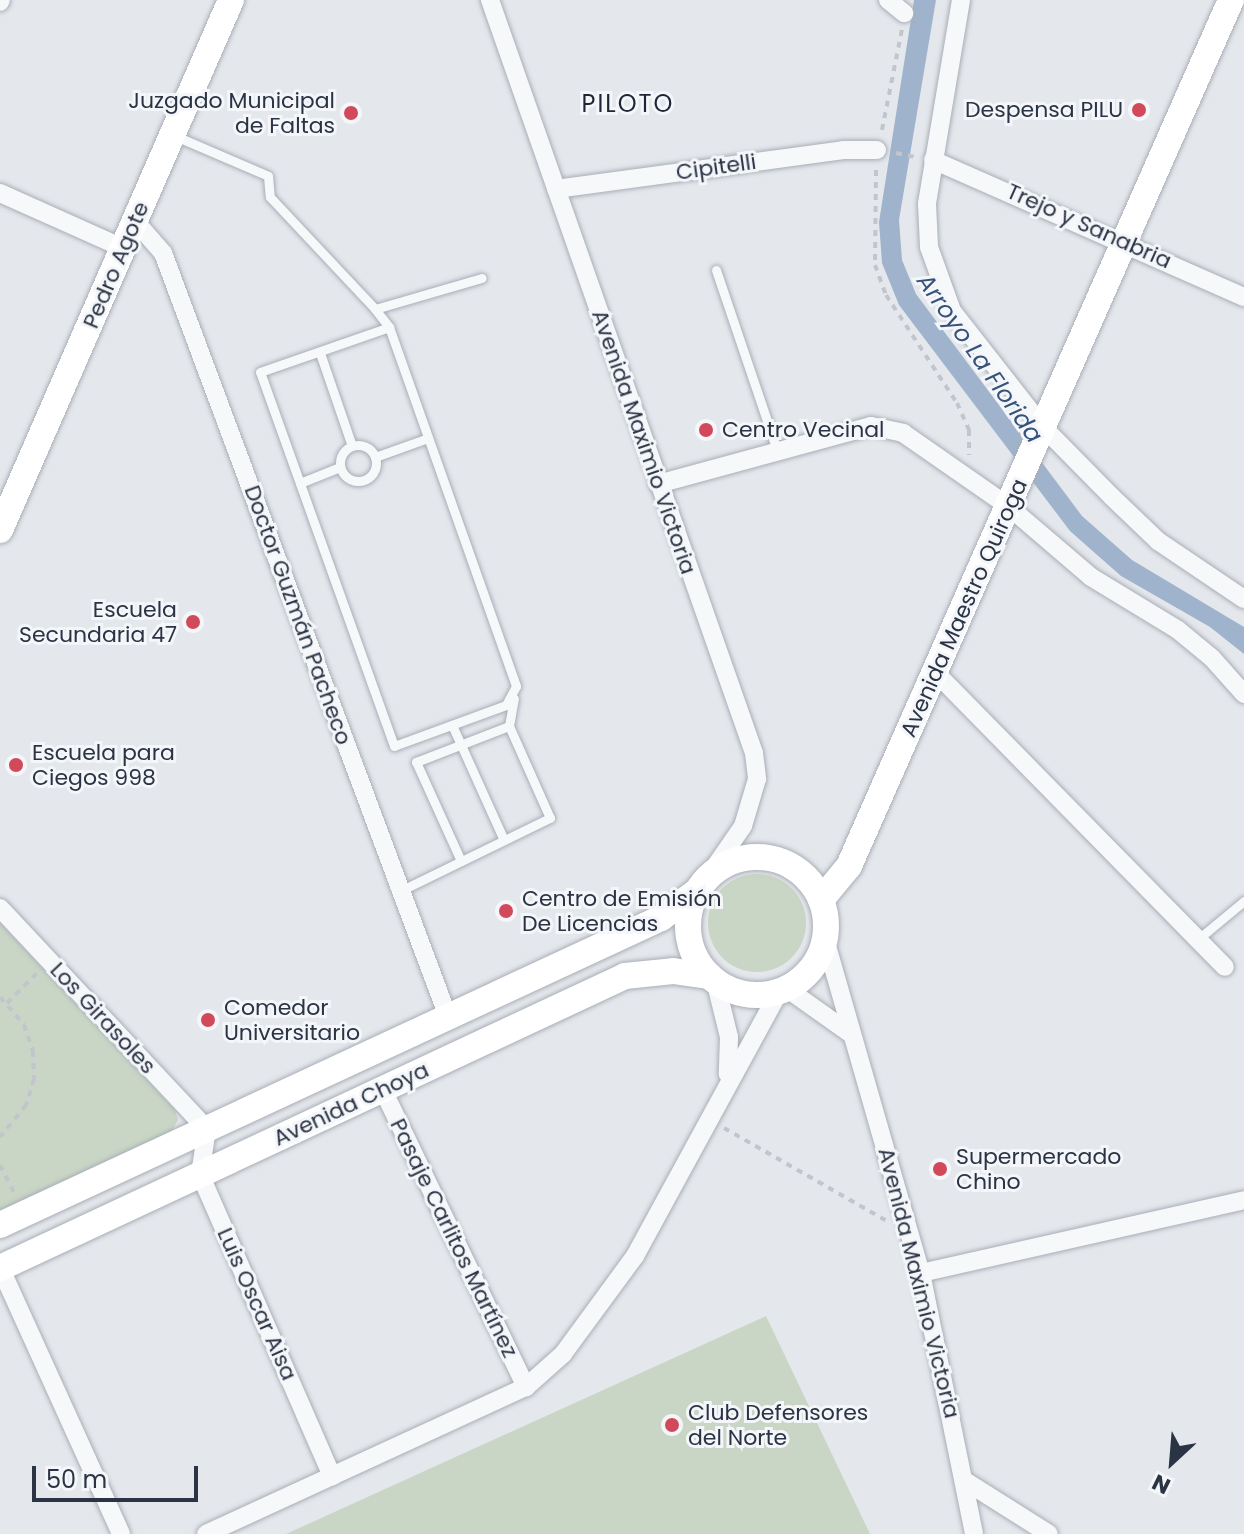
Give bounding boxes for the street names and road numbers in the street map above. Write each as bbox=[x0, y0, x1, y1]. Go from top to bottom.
street label: Cipitelli bbox=[674, 148, 758, 186]
street label: Trejo y Sanabria bbox=[1003, 178, 1175, 274]
street label: Pedro Agote bbox=[78, 198, 154, 332]
street label: Avenida Maximio Victoria bbox=[586, 306, 702, 578]
street label: Avenida Maestro Quiroga bbox=[895, 475, 1033, 741]
street label: Doctor Guzmán Pacheco bbox=[239, 482, 357, 748]
street label: Los Girasoles bbox=[45, 957, 161, 1079]
street label: Avenida Choya bbox=[269, 1056, 433, 1152]
street label: Pasaje Carlitos Martínez bbox=[385, 1114, 523, 1362]
street label: Avenida Maximio Victoria bbox=[873, 1145, 965, 1421]
street label: Luis Oscar Aisa bbox=[212, 1224, 302, 1384]

